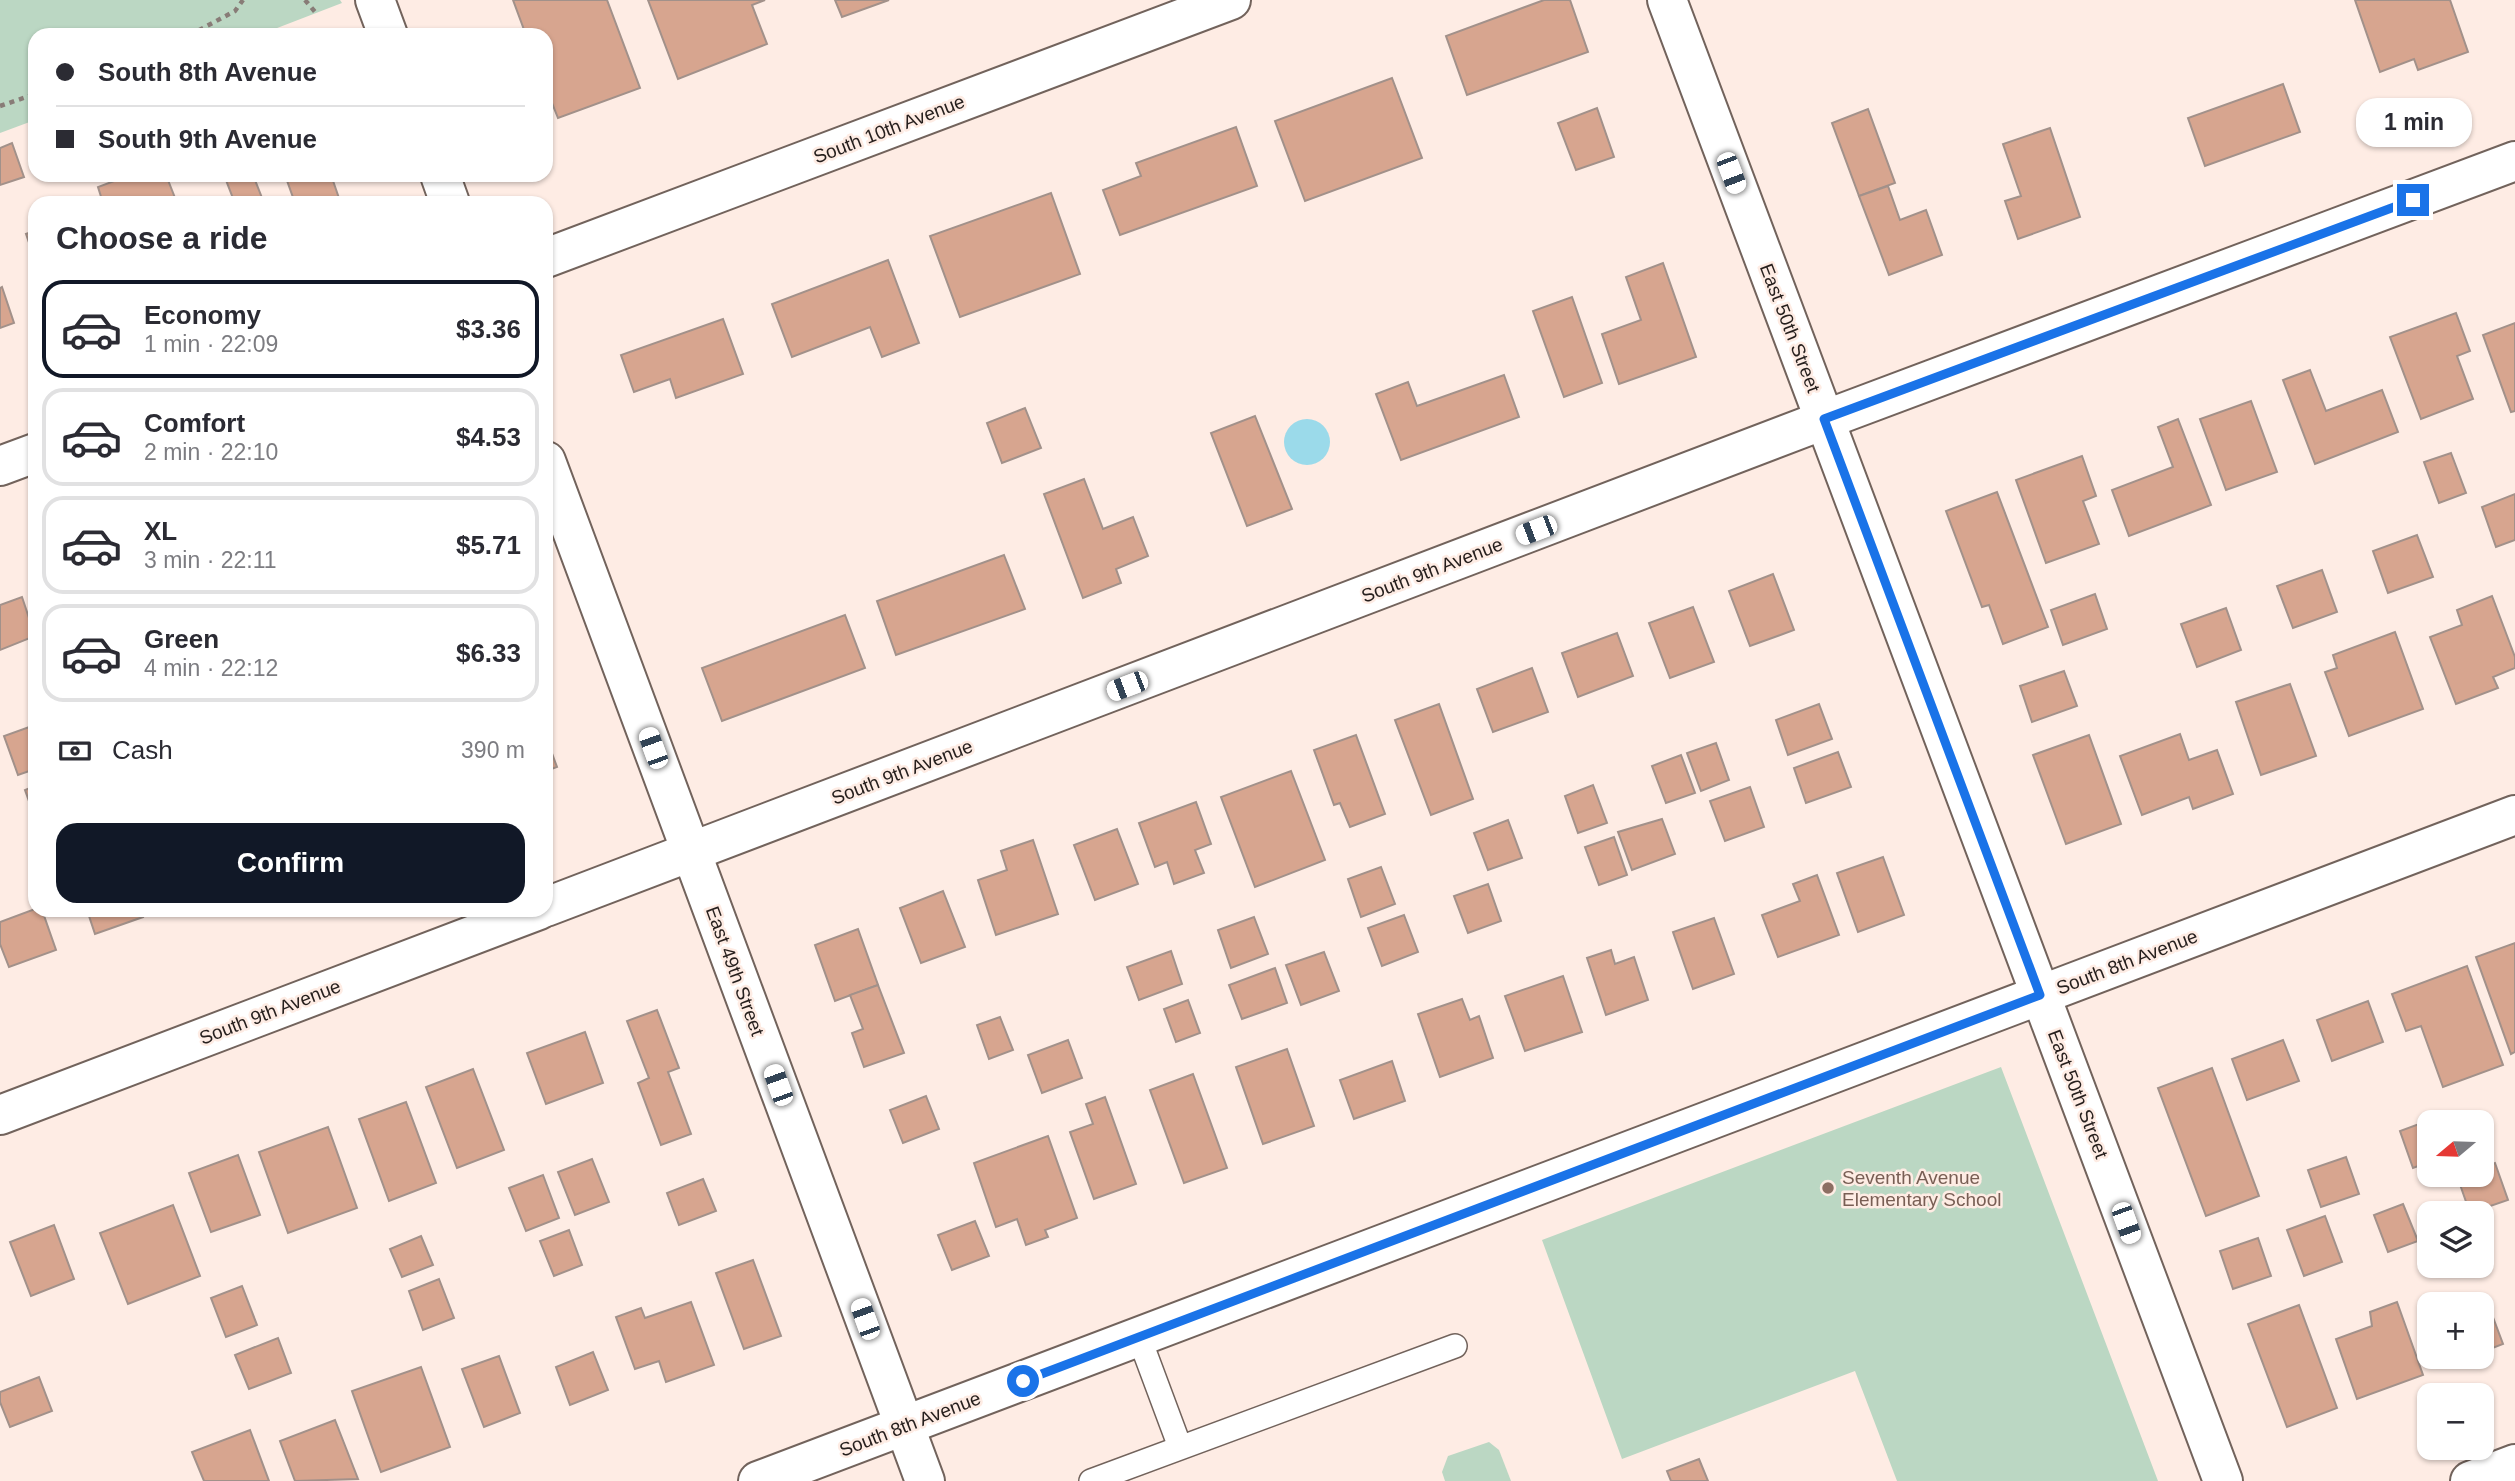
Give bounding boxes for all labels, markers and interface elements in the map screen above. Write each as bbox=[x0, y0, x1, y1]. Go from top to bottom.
text: South 8th Avenue bbox=[98, 57, 317, 87]
street label: South 10th Avenue bbox=[810, 90, 968, 168]
callout: 1 min bbox=[2355, 99, 2471, 148]
text: 1 min bbox=[2384, 109, 2444, 135]
text: South 9th Avenue bbox=[98, 124, 317, 154]
car bbox=[1714, 150, 1749, 196]
route end bbox=[2397, 184, 2429, 216]
text: Choose a ride bbox=[56, 220, 268, 256]
street label: East 50th Street bbox=[1756, 261, 1824, 396]
icon: car bbox=[60, 298, 123, 361]
text: Economy bbox=[144, 300, 261, 330]
text: $3.36 bbox=[456, 314, 521, 344]
text: 1 min · 22:09 bbox=[144, 331, 278, 357]
icon: car bbox=[60, 406, 123, 469]
text: Comfort bbox=[144, 408, 245, 438]
text: $4.53 bbox=[456, 422, 521, 452]
text: 2 min · 22:10 bbox=[144, 439, 278, 465]
car bbox=[1513, 513, 1560, 547]
icon: car bbox=[60, 514, 123, 577]
text: XL bbox=[144, 516, 177, 546]
text: $5.71 bbox=[456, 530, 521, 560]
street label: South 9th Avenue bbox=[1358, 533, 1506, 607]
text: 3 min · 22:11 bbox=[144, 547, 277, 573]
icon: car bbox=[60, 622, 123, 685]
text: Green bbox=[144, 624, 219, 654]
text: $6.33 bbox=[456, 638, 521, 668]
text: 4 min · 22:12 bbox=[144, 655, 278, 681]
car bbox=[1104, 669, 1151, 703]
car bbox=[636, 725, 671, 771]
icon: cash bbox=[56, 732, 94, 770]
text: Cash bbox=[112, 735, 173, 765]
street label: South 9th Avenue bbox=[828, 735, 976, 809]
text: 390 m bbox=[461, 737, 525, 763]
button: Confirm bbox=[56, 823, 525, 903]
street label: East 49th Street bbox=[702, 903, 768, 1039]
street label: South 8th Avenue bbox=[2053, 925, 2201, 999]
street label: South 9th Avenue bbox=[196, 975, 344, 1049]
street label: East 50th Street bbox=[2044, 1027, 2112, 1162]
car bbox=[761, 1062, 796, 1108]
north arrow bbox=[2417, 1110, 2494, 1186]
map controls bbox=[2417, 1110, 2494, 1460]
place label: Seventh Avenue Elementary School bbox=[1842, 1167, 2001, 1210]
marker: Seventh Avenue Elementary School bbox=[1820, 1180, 1836, 1196]
car bbox=[2109, 1200, 2144, 1246]
button: layers bbox=[2417, 1201, 2494, 1278]
button: + bbox=[2417, 1292, 2494, 1369]
car bbox=[848, 1296, 883, 1342]
route start bbox=[1007, 1365, 1039, 1397]
button: − bbox=[2417, 1383, 2494, 1460]
street label: South 8th Avenue bbox=[836, 1387, 984, 1461]

